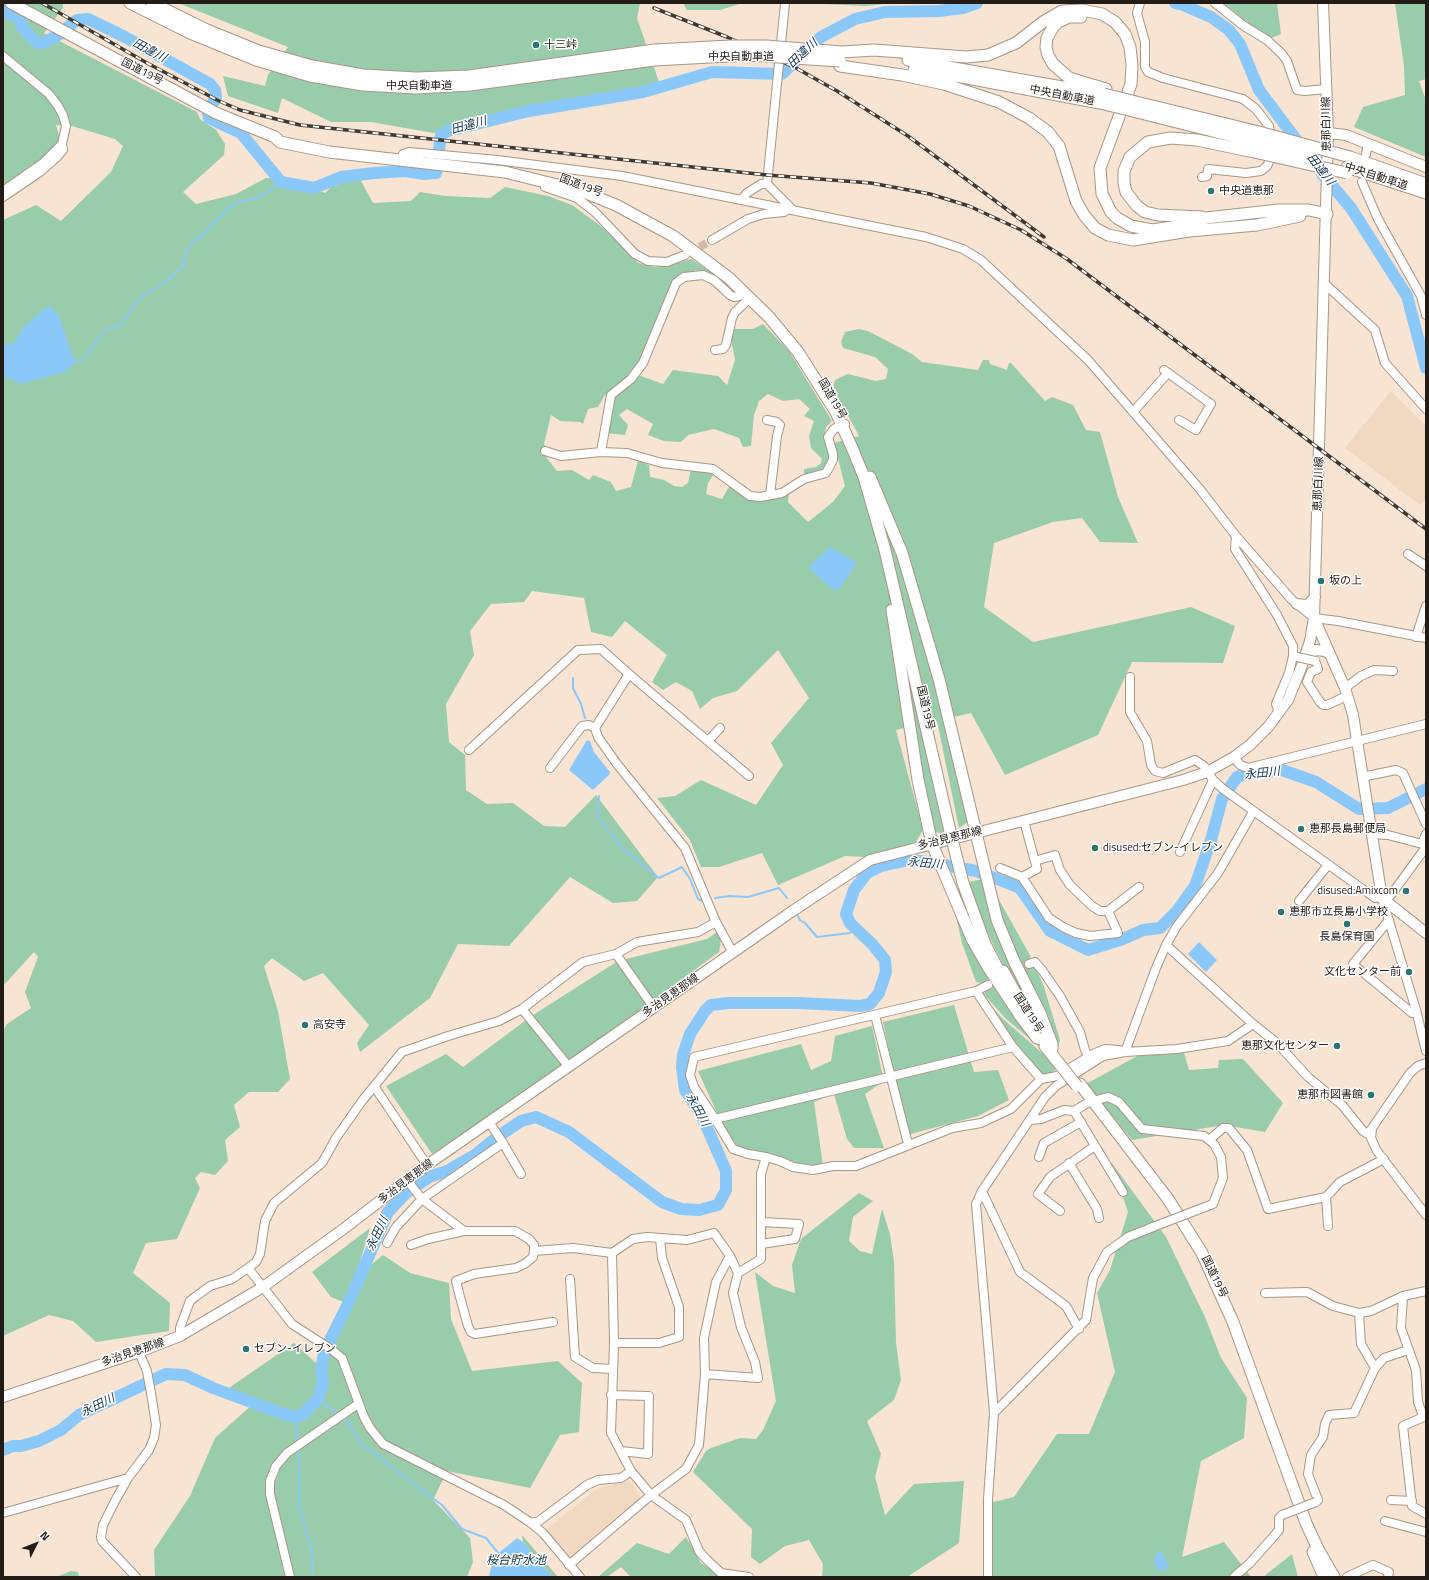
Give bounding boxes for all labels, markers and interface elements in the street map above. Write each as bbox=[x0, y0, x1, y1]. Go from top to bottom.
water label: 田違川 bbox=[130, 36, 168, 66]
water label: 田違川 bbox=[785, 36, 821, 72]
place label: 十三峠 bbox=[544, 38, 577, 52]
marker: 十三峠 bbox=[531, 40, 541, 50]
street label: 中央自動車道 bbox=[708, 50, 774, 64]
street label: 国道19号 bbox=[119, 56, 165, 88]
street label: 中央自動車道 bbox=[386, 79, 452, 93]
street label: 中央自動車道 bbox=[1028, 83, 1096, 109]
street label: 恵那白川線 bbox=[1320, 96, 1334, 152]
water label: 田違川 bbox=[450, 114, 488, 138]
water label: 田違川 bbox=[1303, 151, 1337, 189]
street label: 中央自動車道 bbox=[1343, 161, 1409, 193]
street label: 国道19号 bbox=[557, 172, 605, 200]
place label: 中央道恵那 bbox=[1219, 184, 1274, 198]
marker: 中央道恵那 bbox=[1206, 186, 1216, 196]
street label: 国道19号 bbox=[815, 376, 849, 422]
street label: 恵那白川線 bbox=[1311, 456, 1327, 512]
place label: 坂の上 bbox=[1329, 574, 1362, 588]
marker: 坂の上 bbox=[1316, 576, 1326, 586]
street label: 国道19号 bbox=[913, 684, 937, 732]
water label: 永田川 bbox=[1243, 765, 1281, 783]
place label: 恵那長島郵便局 bbox=[1309, 822, 1386, 836]
marker: 恵那長島郵便局 bbox=[1296, 824, 1306, 834]
street label: 多治見恵那線 bbox=[916, 825, 984, 853]
place label: disused:セブン-イレブン bbox=[1103, 841, 1223, 855]
marker: disused:セブン-イレブン bbox=[1090, 843, 1100, 853]
water label: 永田川 bbox=[906, 855, 944, 873]
place label: disused:Amixcom bbox=[1317, 884, 1398, 898]
marker: disused:Amixcom bbox=[1401, 886, 1411, 896]
place label: 恵那市立長島小学校 bbox=[1289, 905, 1388, 919]
marker: 恵那市立長島小学校 bbox=[1276, 907, 1286, 917]
marker: 長島保育園 bbox=[1342, 919, 1352, 929]
place label: 長島保育園 bbox=[1320, 930, 1374, 944]
place label: 文化センター前 bbox=[1324, 965, 1401, 979]
marker: 文化センター前 bbox=[1404, 967, 1414, 977]
street label: 多治見恵那線 bbox=[640, 972, 702, 1020]
street label: 国道19号 bbox=[1010, 990, 1046, 1036]
place label: 高安寺 bbox=[313, 1018, 346, 1032]
marker: 高安寺 bbox=[300, 1020, 310, 1030]
place label: 恵那文化センター bbox=[1241, 1039, 1329, 1053]
marker: 恵那文化センター bbox=[1332, 1041, 1342, 1051]
place label: 恵那市図書館 bbox=[1297, 1088, 1363, 1102]
marker: 恵那市図書館 bbox=[1366, 1090, 1376, 1100]
water label: 永田川 bbox=[682, 1091, 712, 1129]
street label: 多治見恵那線 bbox=[376, 1157, 436, 1207]
water label: 永田川 bbox=[364, 1215, 392, 1253]
street label: 国道19号 bbox=[1198, 1254, 1230, 1300]
street label: 多治見恵那線 bbox=[100, 1336, 166, 1370]
place label: セブン-イレブン bbox=[254, 1342, 336, 1356]
marker: セブン-イレブン bbox=[241, 1344, 251, 1354]
water label: 永田川 bbox=[79, 1392, 117, 1420]
north arrow bbox=[16, 1524, 56, 1564]
text: N bbox=[36, 1528, 53, 1544]
water label: 桜台貯水池 bbox=[486, 1554, 546, 1568]

